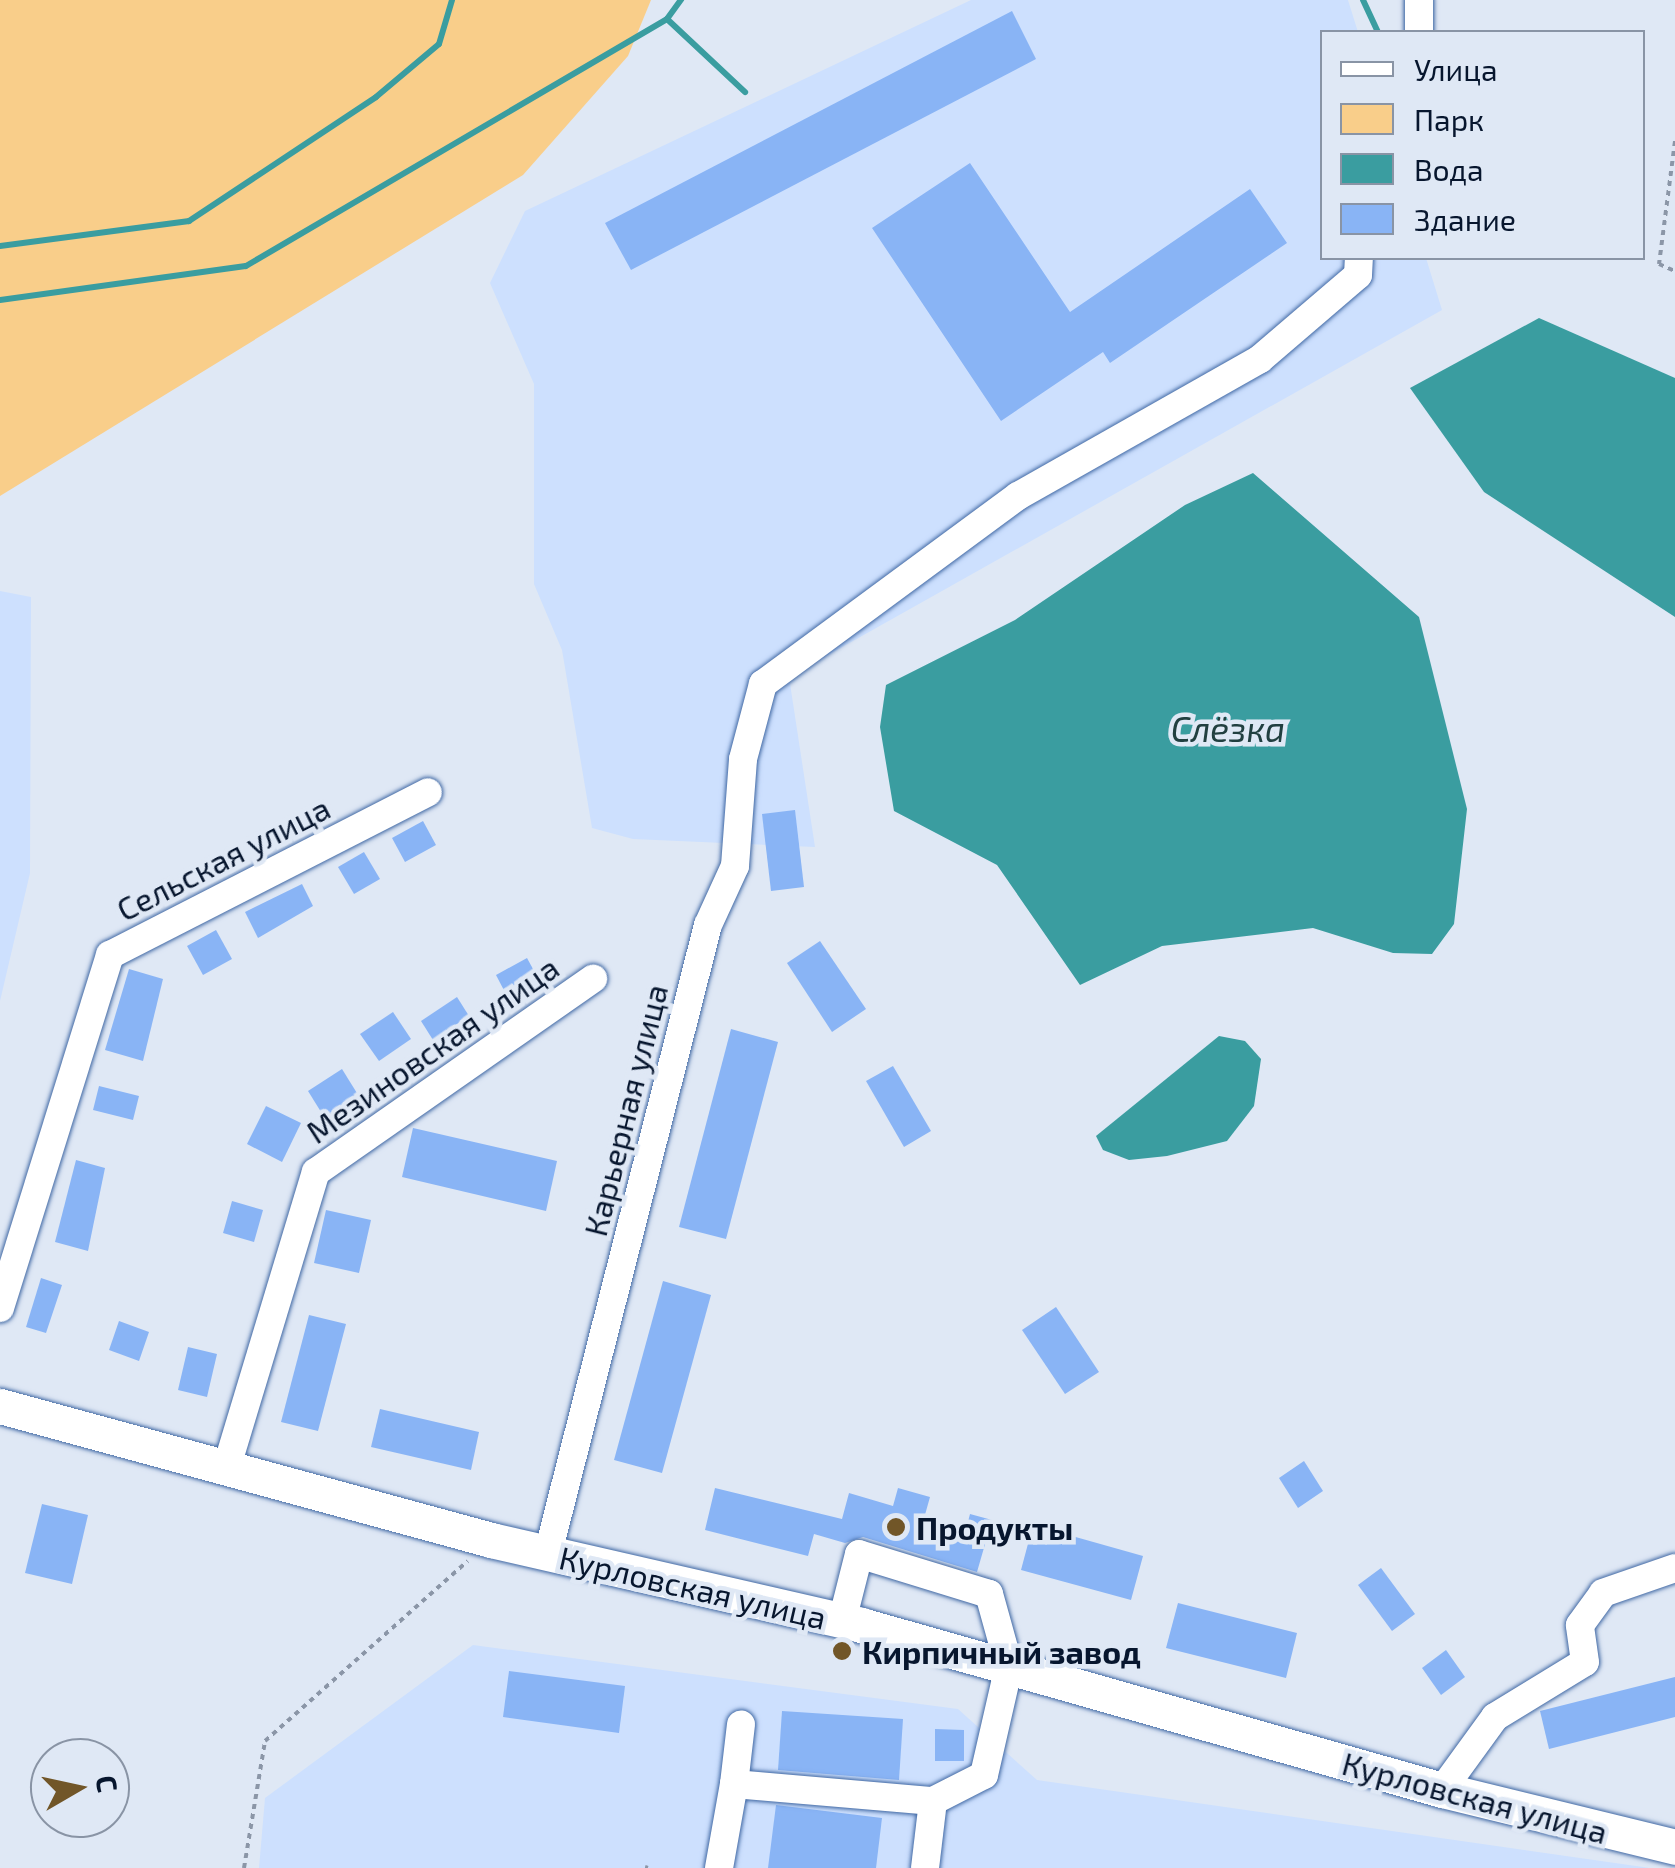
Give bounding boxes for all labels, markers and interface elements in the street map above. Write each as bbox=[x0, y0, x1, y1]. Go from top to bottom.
legend bbox=[1320, 30, 1645, 260]
text: Улица bbox=[1414, 51, 1498, 87]
text: Парк bbox=[1414, 101, 1484, 137]
text: Вода bbox=[1414, 151, 1484, 187]
text: Здание bbox=[1414, 201, 1516, 237]
water label: Слёзка bbox=[1171, 707, 1285, 749]
street label: Сельская улица bbox=[110, 788, 336, 928]
street label: Мезиновская улица bbox=[299, 948, 565, 1150]
street label: Карьерная улица bbox=[575, 980, 675, 1240]
place label: Продукты bbox=[916, 1508, 1073, 1546]
marker: Продукты bbox=[885, 1516, 907, 1538]
street label: Курловская улица bbox=[556, 1538, 830, 1636]
place label: Кирпичный завод bbox=[862, 1632, 1141, 1670]
marker: Кирпичный завод bbox=[831, 1640, 853, 1662]
north arrow bbox=[30, 1738, 130, 1838]
street label: Курловская улица bbox=[1338, 1743, 1612, 1851]
text: С bbox=[90, 1773, 126, 1794]

